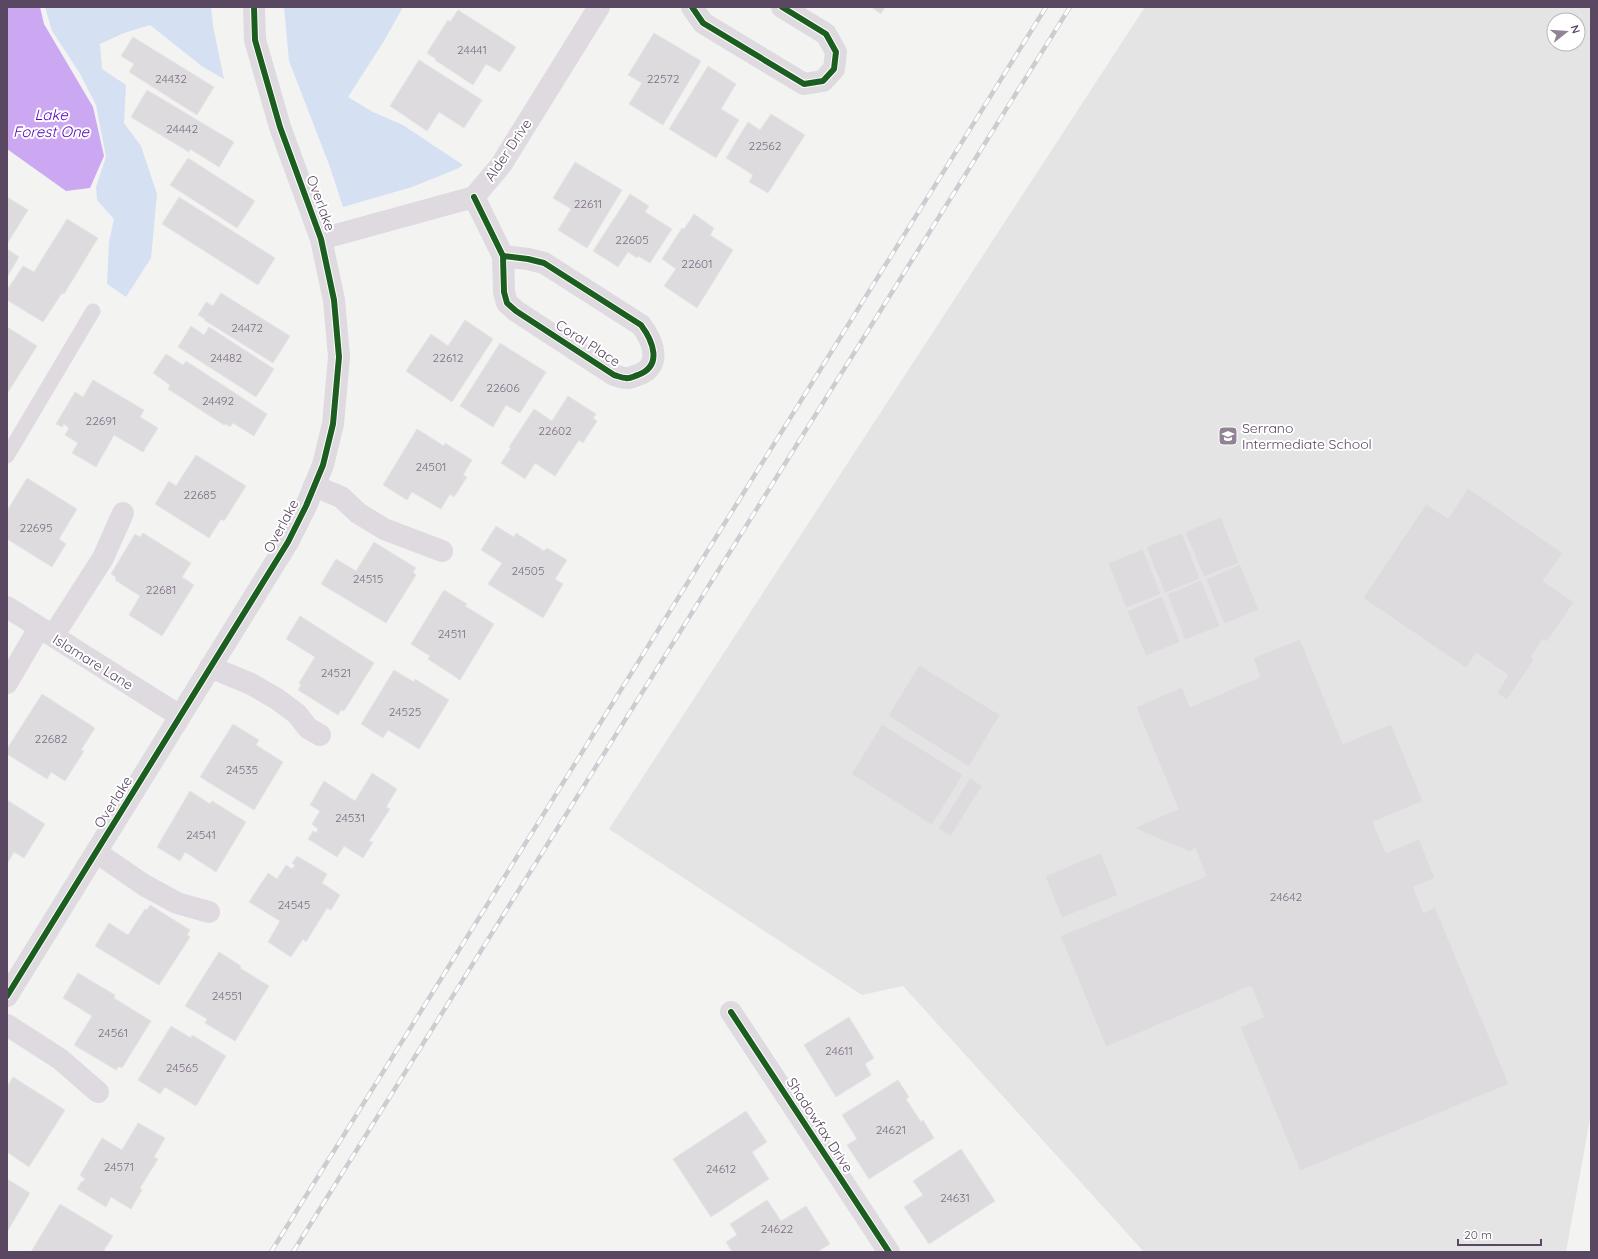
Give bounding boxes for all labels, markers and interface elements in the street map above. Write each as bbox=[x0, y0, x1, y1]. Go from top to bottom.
north arrow bbox=[1546, 12, 1586, 52]
text: N bbox=[1568, 23, 1583, 35]
house number: 24441 bbox=[457, 42, 487, 57]
house number: 24432 bbox=[155, 71, 187, 86]
house number: 22572 bbox=[647, 71, 680, 86]
water label: Lake Forest One bbox=[13, 105, 90, 141]
street label: Alder Drive bbox=[481, 115, 535, 185]
house number: 24442 bbox=[166, 121, 198, 136]
house number: 22562 bbox=[749, 138, 782, 153]
street label: Overlake bbox=[303, 173, 339, 233]
house number: 22611 bbox=[574, 196, 602, 211]
house number: 22605 bbox=[615, 232, 649, 247]
house number: 22601 bbox=[681, 256, 713, 271]
street label: Coral Place bbox=[552, 315, 624, 371]
house number: 24472 bbox=[231, 320, 263, 335]
house number: 24482 bbox=[210, 350, 242, 365]
house number: 22612 bbox=[433, 350, 464, 365]
house number: 22606 bbox=[486, 380, 520, 395]
house number: 24492 bbox=[202, 393, 234, 408]
house number: 22691 bbox=[86, 413, 116, 428]
place label: Serrano Intermediate School bbox=[1242, 419, 1372, 453]
house number: 22602 bbox=[538, 423, 572, 438]
school or university icon: Serrano Intermediate School bbox=[1217, 425, 1239, 447]
house number: 24501 bbox=[415, 459, 447, 474]
house number: 22685 bbox=[184, 487, 216, 502]
street label: Overlake bbox=[259, 496, 303, 556]
house number: 22695 bbox=[20, 520, 53, 535]
house number: 24505 bbox=[511, 563, 545, 578]
house number: 24515 bbox=[353, 571, 383, 586]
house number: 22681 bbox=[146, 582, 176, 597]
house number: 24511 bbox=[438, 626, 466, 641]
street label: Islamare Lane bbox=[49, 630, 137, 694]
house number: 24521 bbox=[321, 665, 351, 680]
house number: 24525 bbox=[389, 704, 421, 719]
house number: 22682 bbox=[35, 731, 68, 746]
house number: 24535 bbox=[226, 762, 258, 777]
street label: Overlake bbox=[90, 772, 136, 831]
house number: 24531 bbox=[335, 810, 365, 825]
house number: 24541 bbox=[186, 827, 216, 842]
house number: 24642 bbox=[1270, 889, 1303, 904]
house number: 24545 bbox=[278, 897, 310, 912]
house number: 24551 bbox=[212, 988, 242, 1003]
house number: 24561 bbox=[98, 1025, 128, 1040]
house number: 24611 bbox=[825, 1043, 853, 1058]
house number: 24565 bbox=[166, 1060, 198, 1075]
street label: Shadowfax Drive bbox=[783, 1074, 857, 1176]
house number: 24621 bbox=[876, 1122, 906, 1137]
house number: 24571 bbox=[104, 1159, 134, 1174]
house number: 24612 bbox=[706, 1161, 736, 1176]
house number: 24631 bbox=[940, 1190, 970, 1205]
house number: 24622 bbox=[761, 1221, 794, 1236]
scale bar bbox=[1458, 1221, 1541, 1247]
text: 20 m bbox=[1464, 1227, 1492, 1242]

